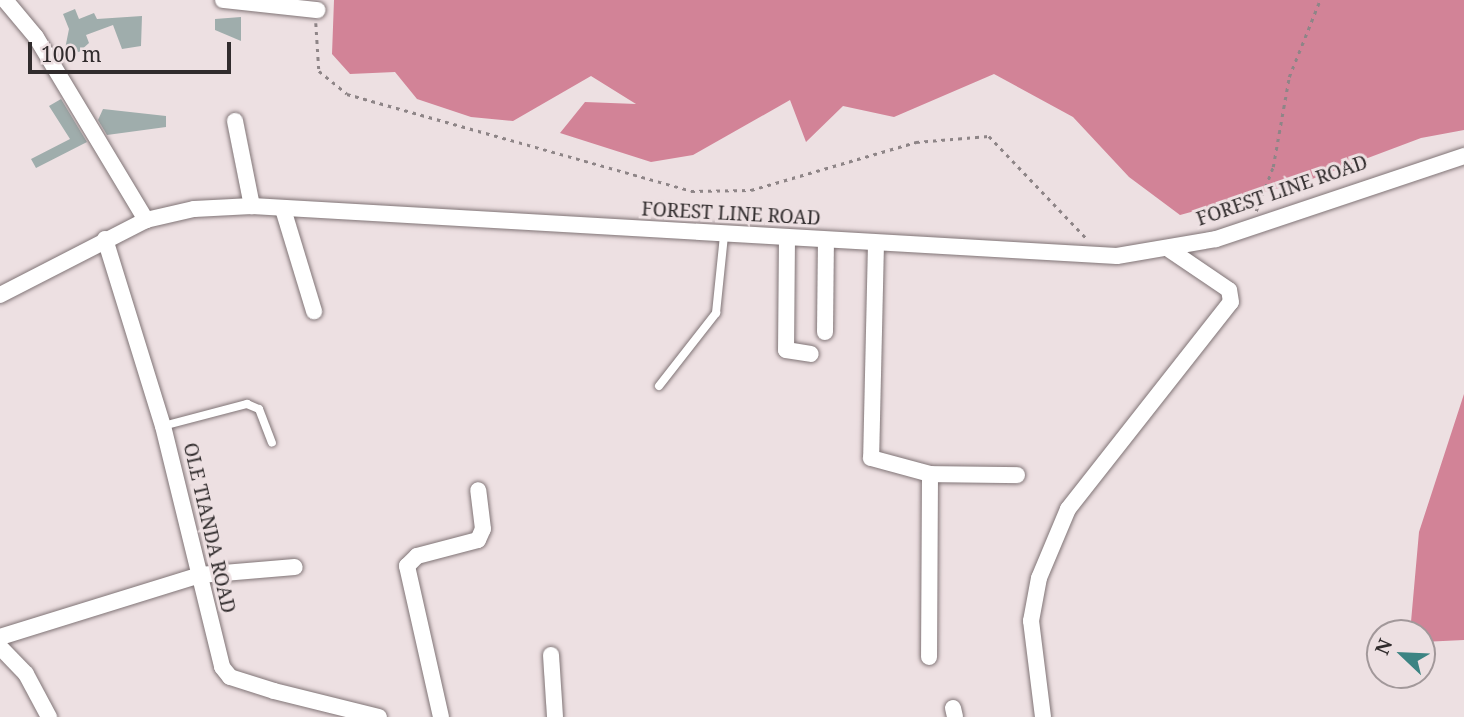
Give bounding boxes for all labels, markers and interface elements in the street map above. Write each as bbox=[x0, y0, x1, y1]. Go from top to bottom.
scale bar bbox=[32, 28, 234, 72]
text: 100 m bbox=[41, 40, 102, 68]
street label: FOREST LINE ROAD bbox=[1194, 151, 1370, 231]
street label: FOREST LINE ROAD bbox=[641, 198, 821, 230]
street label: OLE TIANDA ROAD bbox=[178, 441, 240, 615]
north arrow bbox=[1366, 619, 1436, 689]
text: N bbox=[1369, 635, 1398, 659]

